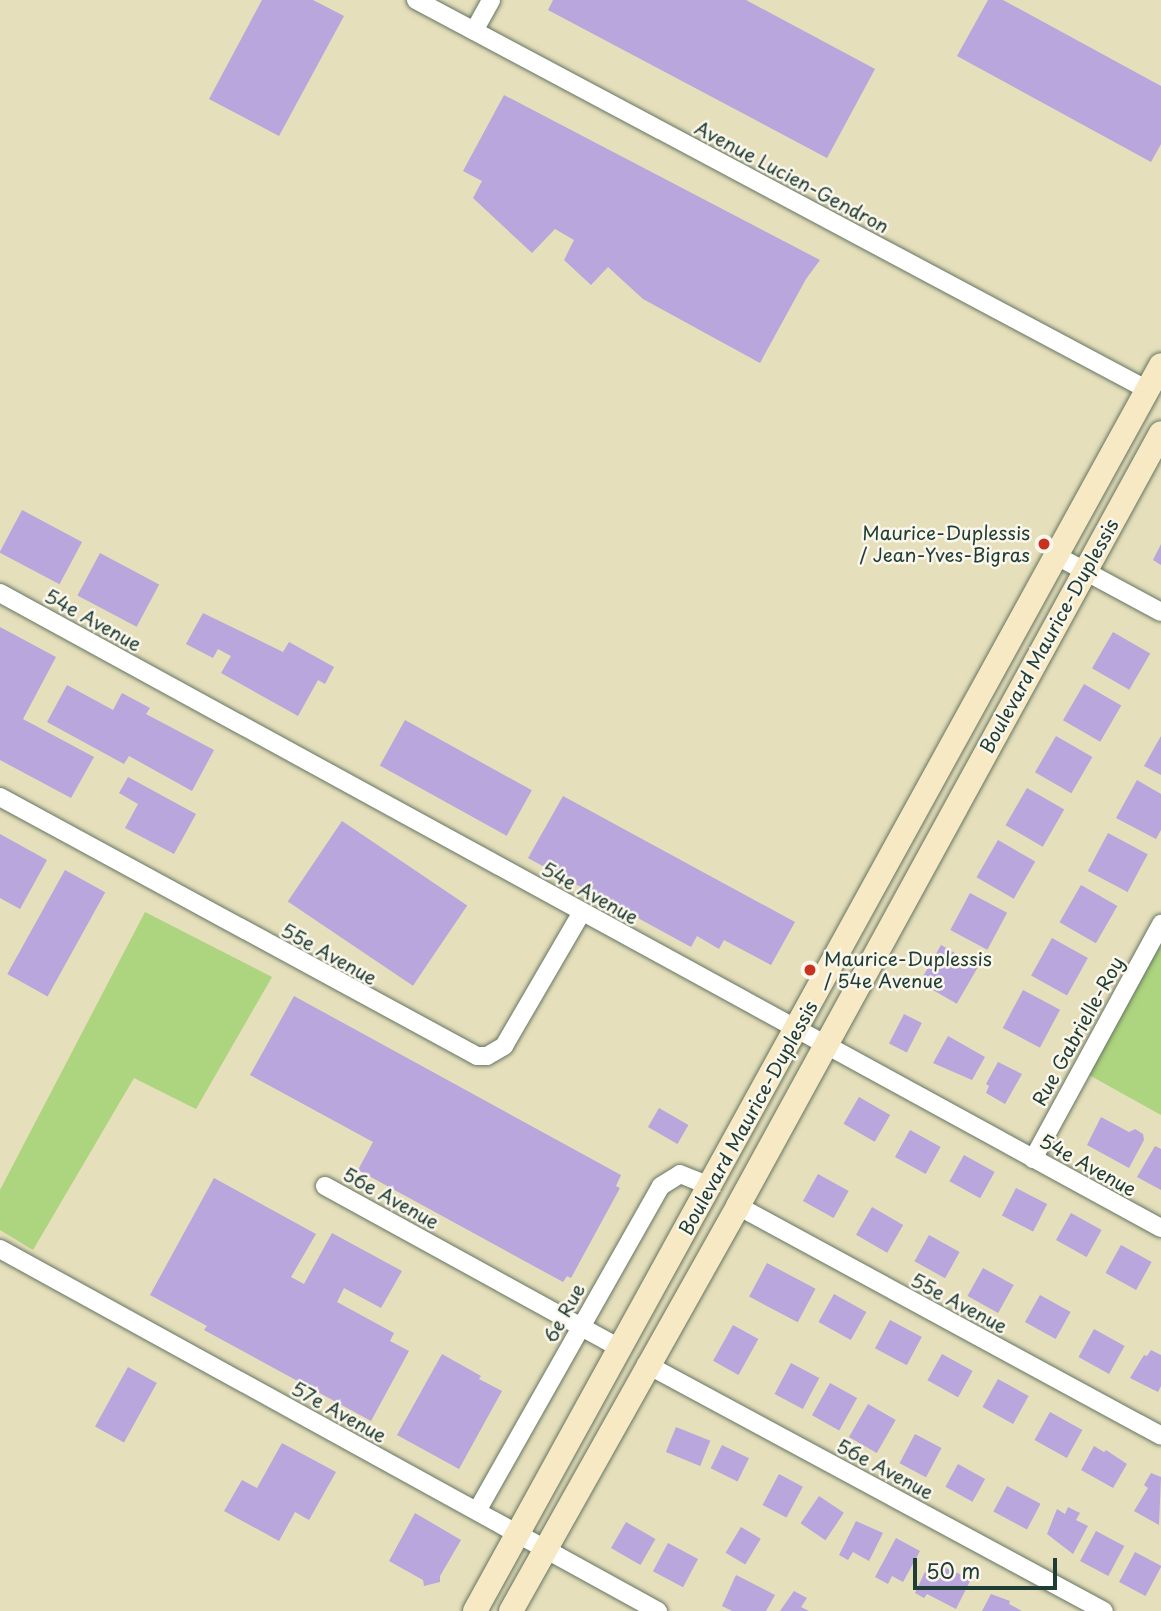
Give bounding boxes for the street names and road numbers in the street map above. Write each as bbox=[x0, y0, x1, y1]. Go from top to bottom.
street label: Avenue Lucien-Gendron bbox=[691, 116, 893, 238]
street label: Boulevard Maurice-Duplessis bbox=[975, 515, 1123, 757]
street label: 54e Avenue bbox=[41, 584, 145, 656]
street label: 54e Avenue bbox=[538, 857, 642, 929]
street label: 55e Avenue bbox=[277, 918, 381, 990]
street label: Rue Gabrielle-Roy bbox=[1027, 952, 1129, 1110]
street label: Boulevard Maurice-Duplessis bbox=[674, 997, 822, 1239]
street label: 54e Avenue bbox=[1036, 1129, 1140, 1201]
street label: 56e Avenue bbox=[339, 1162, 443, 1234]
street label: 55e Avenue bbox=[907, 1268, 1011, 1338]
street label: 6e Rue bbox=[538, 1279, 590, 1347]
street label: 57e Avenue bbox=[288, 1377, 390, 1447]
street label: 56e Avenue bbox=[833, 1434, 937, 1504]

